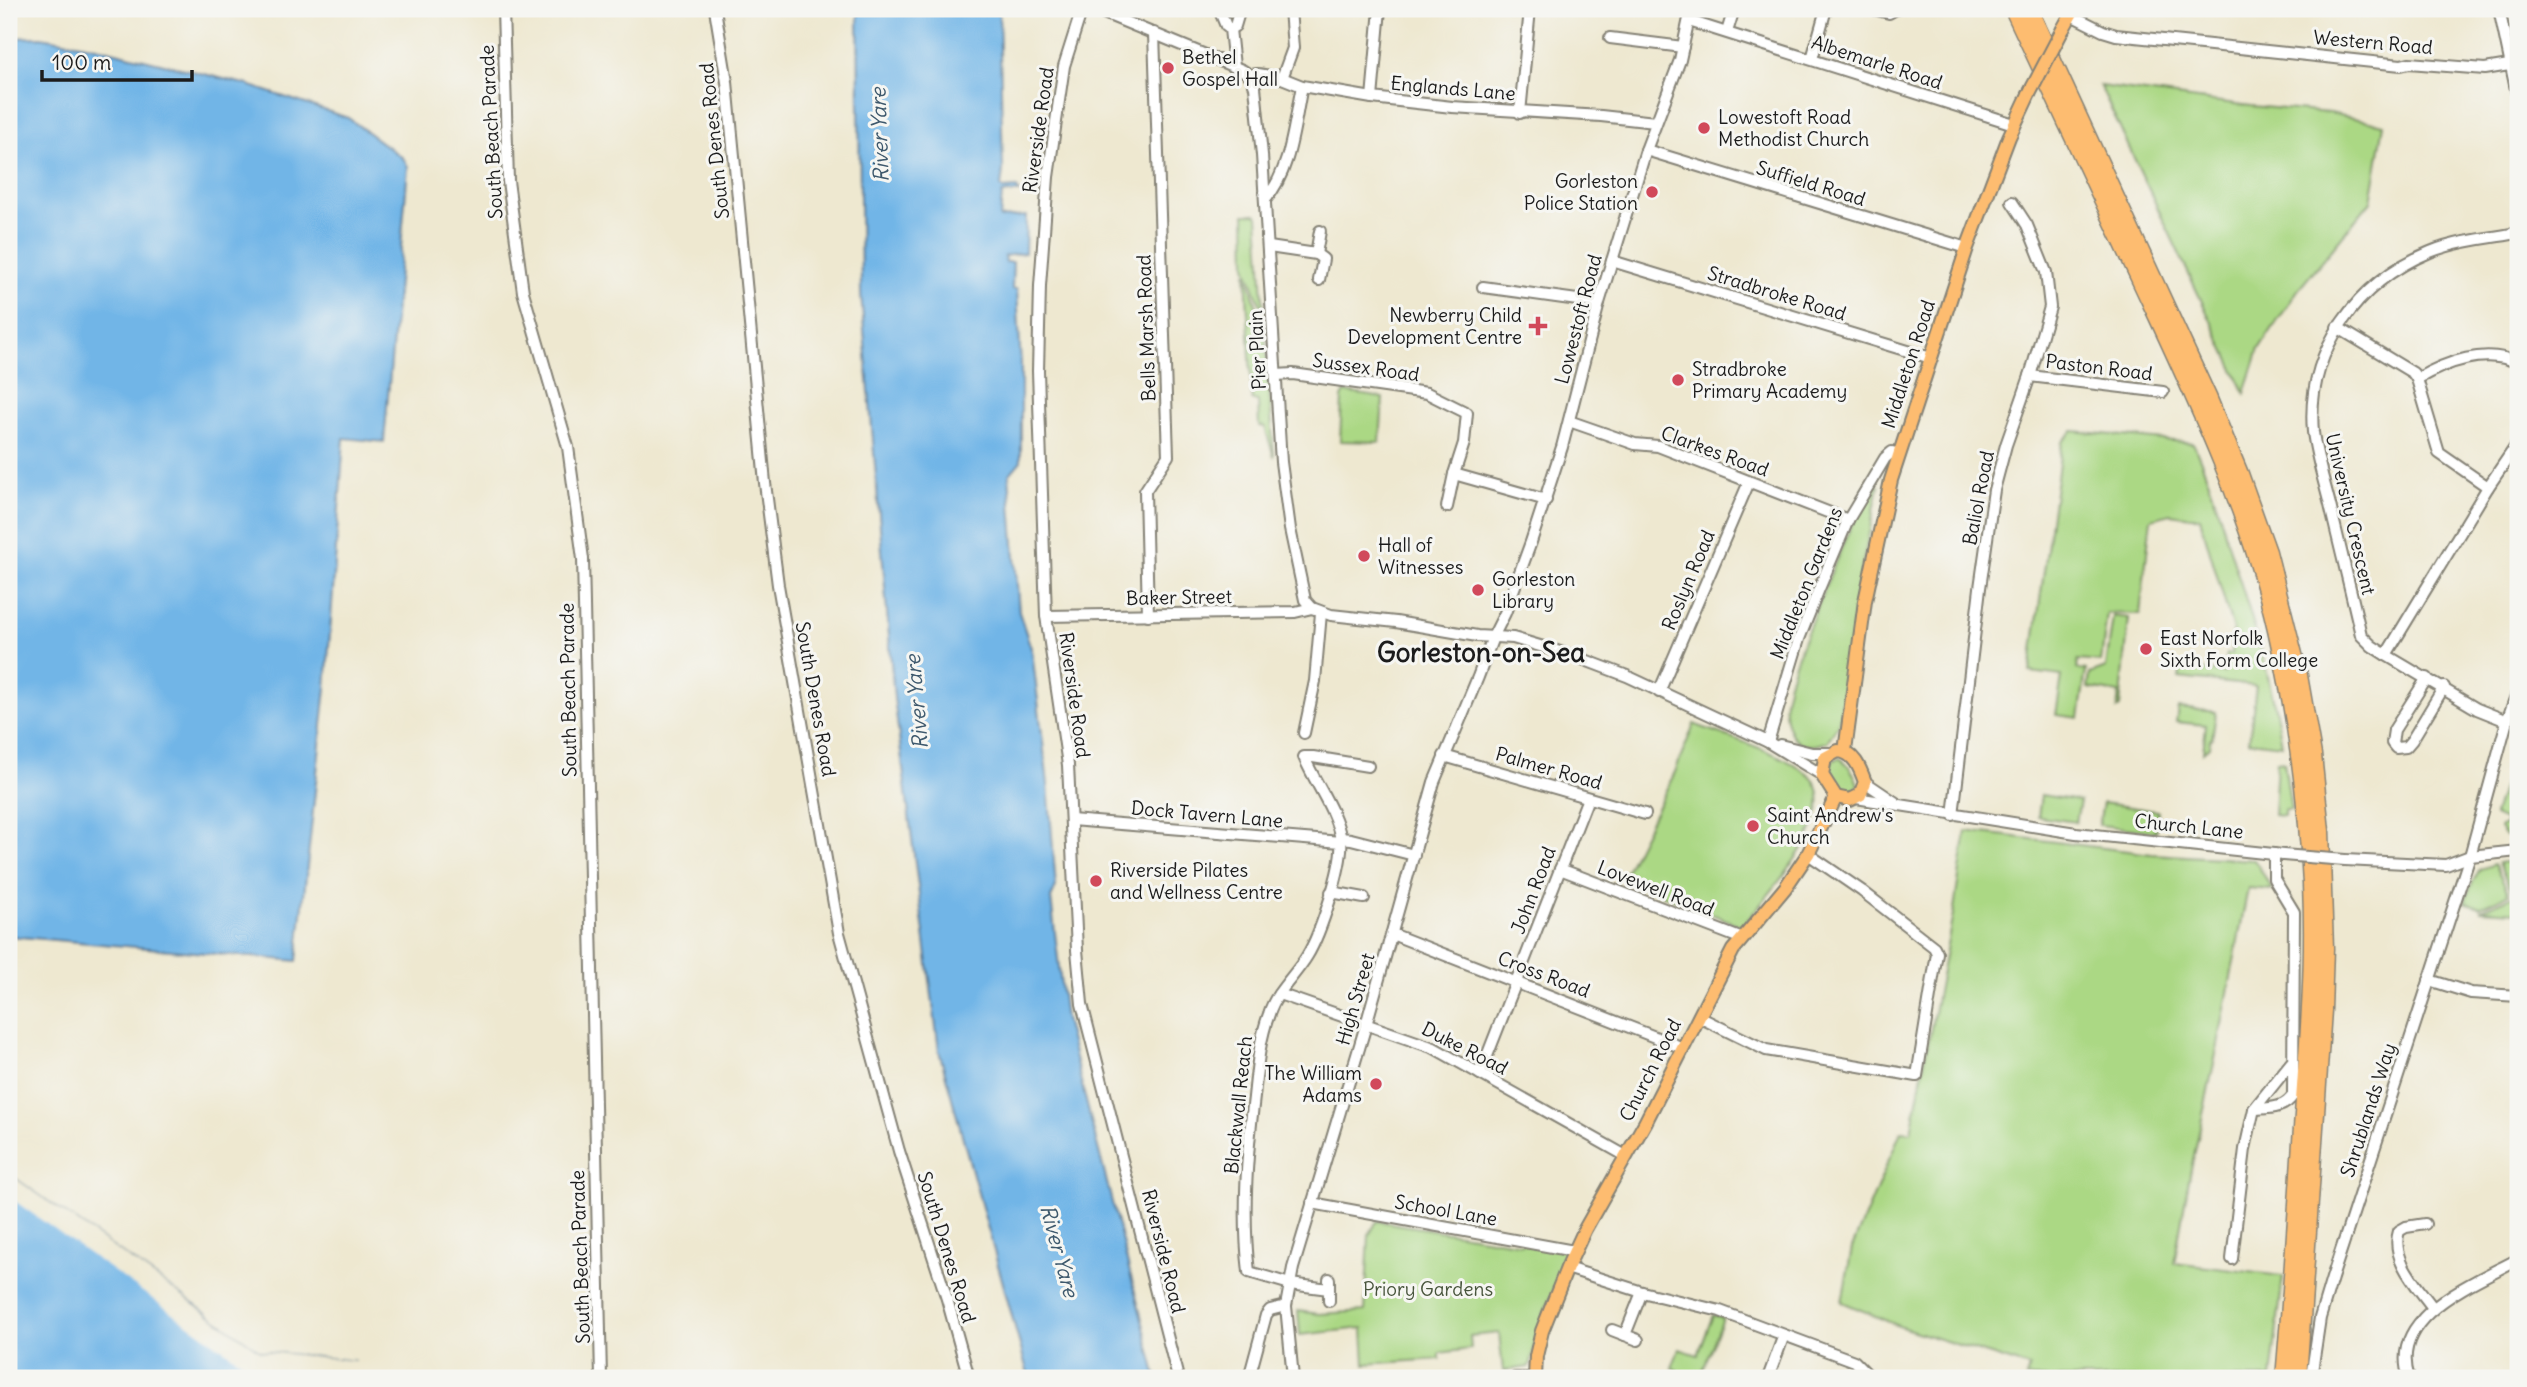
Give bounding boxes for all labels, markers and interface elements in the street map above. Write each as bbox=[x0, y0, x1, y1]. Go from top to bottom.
street label: Western Road bbox=[2312, 25, 2434, 59]
street label: Albemarle Road bbox=[1809, 30, 1945, 94]
scale bar bbox=[42, 38, 192, 82]
street label: South Beach Parade bbox=[474, 44, 508, 220]
place label: Bethel Gospel Hall bbox=[1182, 45, 1278, 91]
text: 100 m bbox=[52, 49, 111, 76]
marker: Bethel Gospel Hall bbox=[1160, 60, 1176, 76]
street label: South Denes Road bbox=[694, 62, 734, 220]
street label: Riverside Road bbox=[1017, 66, 1059, 194]
street label: Englands Lane bbox=[1389, 71, 1517, 105]
water label: River Yare bbox=[864, 86, 895, 183]
place label: Lowestoft Road Methodist Church bbox=[1718, 105, 1869, 151]
marker: Lowestoft Road Methodist Church bbox=[1696, 120, 1712, 136]
street label: Suffield Road bbox=[1753, 155, 1869, 211]
place label: Gorleston Police Station bbox=[1524, 169, 1638, 215]
marker: Gorleston Police Station bbox=[1644, 184, 1660, 200]
street label: Lowestoft Road bbox=[1549, 252, 1607, 386]
street label: Bells Marsh Road bbox=[1131, 254, 1161, 402]
street label: Stradbroke Road bbox=[1705, 261, 1849, 325]
street label: Middleton Road bbox=[1876, 297, 1940, 431]
place label: Newberry Child Development Centre bbox=[1348, 303, 1522, 349]
street label: Pier Plain bbox=[1243, 309, 1271, 391]
marker: Newberry Child Development Centre bbox=[1528, 316, 1548, 336]
street label: Sussex Road bbox=[1311, 348, 1421, 386]
street label: Paston Road bbox=[2044, 349, 2154, 385]
place label: Stradbroke Primary Academy bbox=[1692, 357, 1847, 403]
marker: Stradbroke Primary Academy bbox=[1670, 372, 1686, 388]
street label: Clarkes Road bbox=[1658, 420, 1772, 482]
street label: University Crescent bbox=[2321, 431, 2381, 597]
street label: Baliol Road bbox=[1957, 449, 1999, 547]
street label: Middleton Gardens bbox=[1765, 503, 1847, 663]
street label: Roslyn Road bbox=[1656, 526, 1720, 634]
place label: Hall of Witnesses bbox=[1378, 533, 1463, 579]
marker: Hall of Witnesses bbox=[1356, 548, 1372, 564]
place label: Gorleston Library bbox=[1492, 567, 1575, 613]
marker: Gorleston Library bbox=[1470, 582, 1486, 598]
street label: Baker Street bbox=[1126, 584, 1232, 610]
street label: South Beach Parade bbox=[554, 603, 582, 777]
street label: South Denes Road bbox=[791, 620, 841, 778]
place label: East Norfolk Sixth Form College bbox=[2160, 626, 2318, 672]
street label: Riverside Road bbox=[1054, 631, 1096, 759]
district label: Gorleston-on-Sea bbox=[1377, 636, 1585, 669]
marker: East Norfolk Sixth Form College bbox=[2138, 641, 2154, 657]
water label: River Yare bbox=[899, 652, 934, 750]
street label: Palmer Road bbox=[1493, 741, 1605, 795]
street label: Dock Tavern Lane bbox=[1130, 795, 1284, 833]
place label: Saint Andrew's Church bbox=[1767, 803, 1893, 849]
street label: Church Lane bbox=[2133, 808, 2245, 844]
marker: Saint Andrew's Church bbox=[1745, 818, 1761, 834]
street label: John Road bbox=[1505, 843, 1561, 937]
street label: Lovewell Road bbox=[1594, 855, 1718, 921]
place label: Riverside Pilates and Wellness Centre bbox=[1110, 858, 1283, 904]
marker: Riverside Pilates and Wellness Centre bbox=[1088, 873, 1104, 889]
street label: Cross Road bbox=[1494, 945, 1594, 1003]
street label: High Street bbox=[1330, 950, 1380, 1048]
street label: Church Road bbox=[1614, 1015, 1686, 1125]
street label: Duke Road bbox=[1418, 1016, 1512, 1080]
street label: Blackwall Reach bbox=[1219, 1035, 1257, 1175]
street label: Shrublands Way bbox=[2335, 1040, 2401, 1180]
place label: The William Adams bbox=[1265, 1061, 1362, 1107]
marker: The William Adams bbox=[1368, 1076, 1384, 1092]
street label: South Denes Road bbox=[913, 1168, 981, 1326]
street label: South Beach Parade bbox=[565, 1169, 595, 1345]
street label: Riverside Road bbox=[1137, 1187, 1191, 1315]
street label: School Lane bbox=[1393, 1189, 1499, 1231]
water label: River Yare bbox=[1034, 1202, 1085, 1302]
park label: Priory Gardens bbox=[1363, 1277, 1493, 1301]

